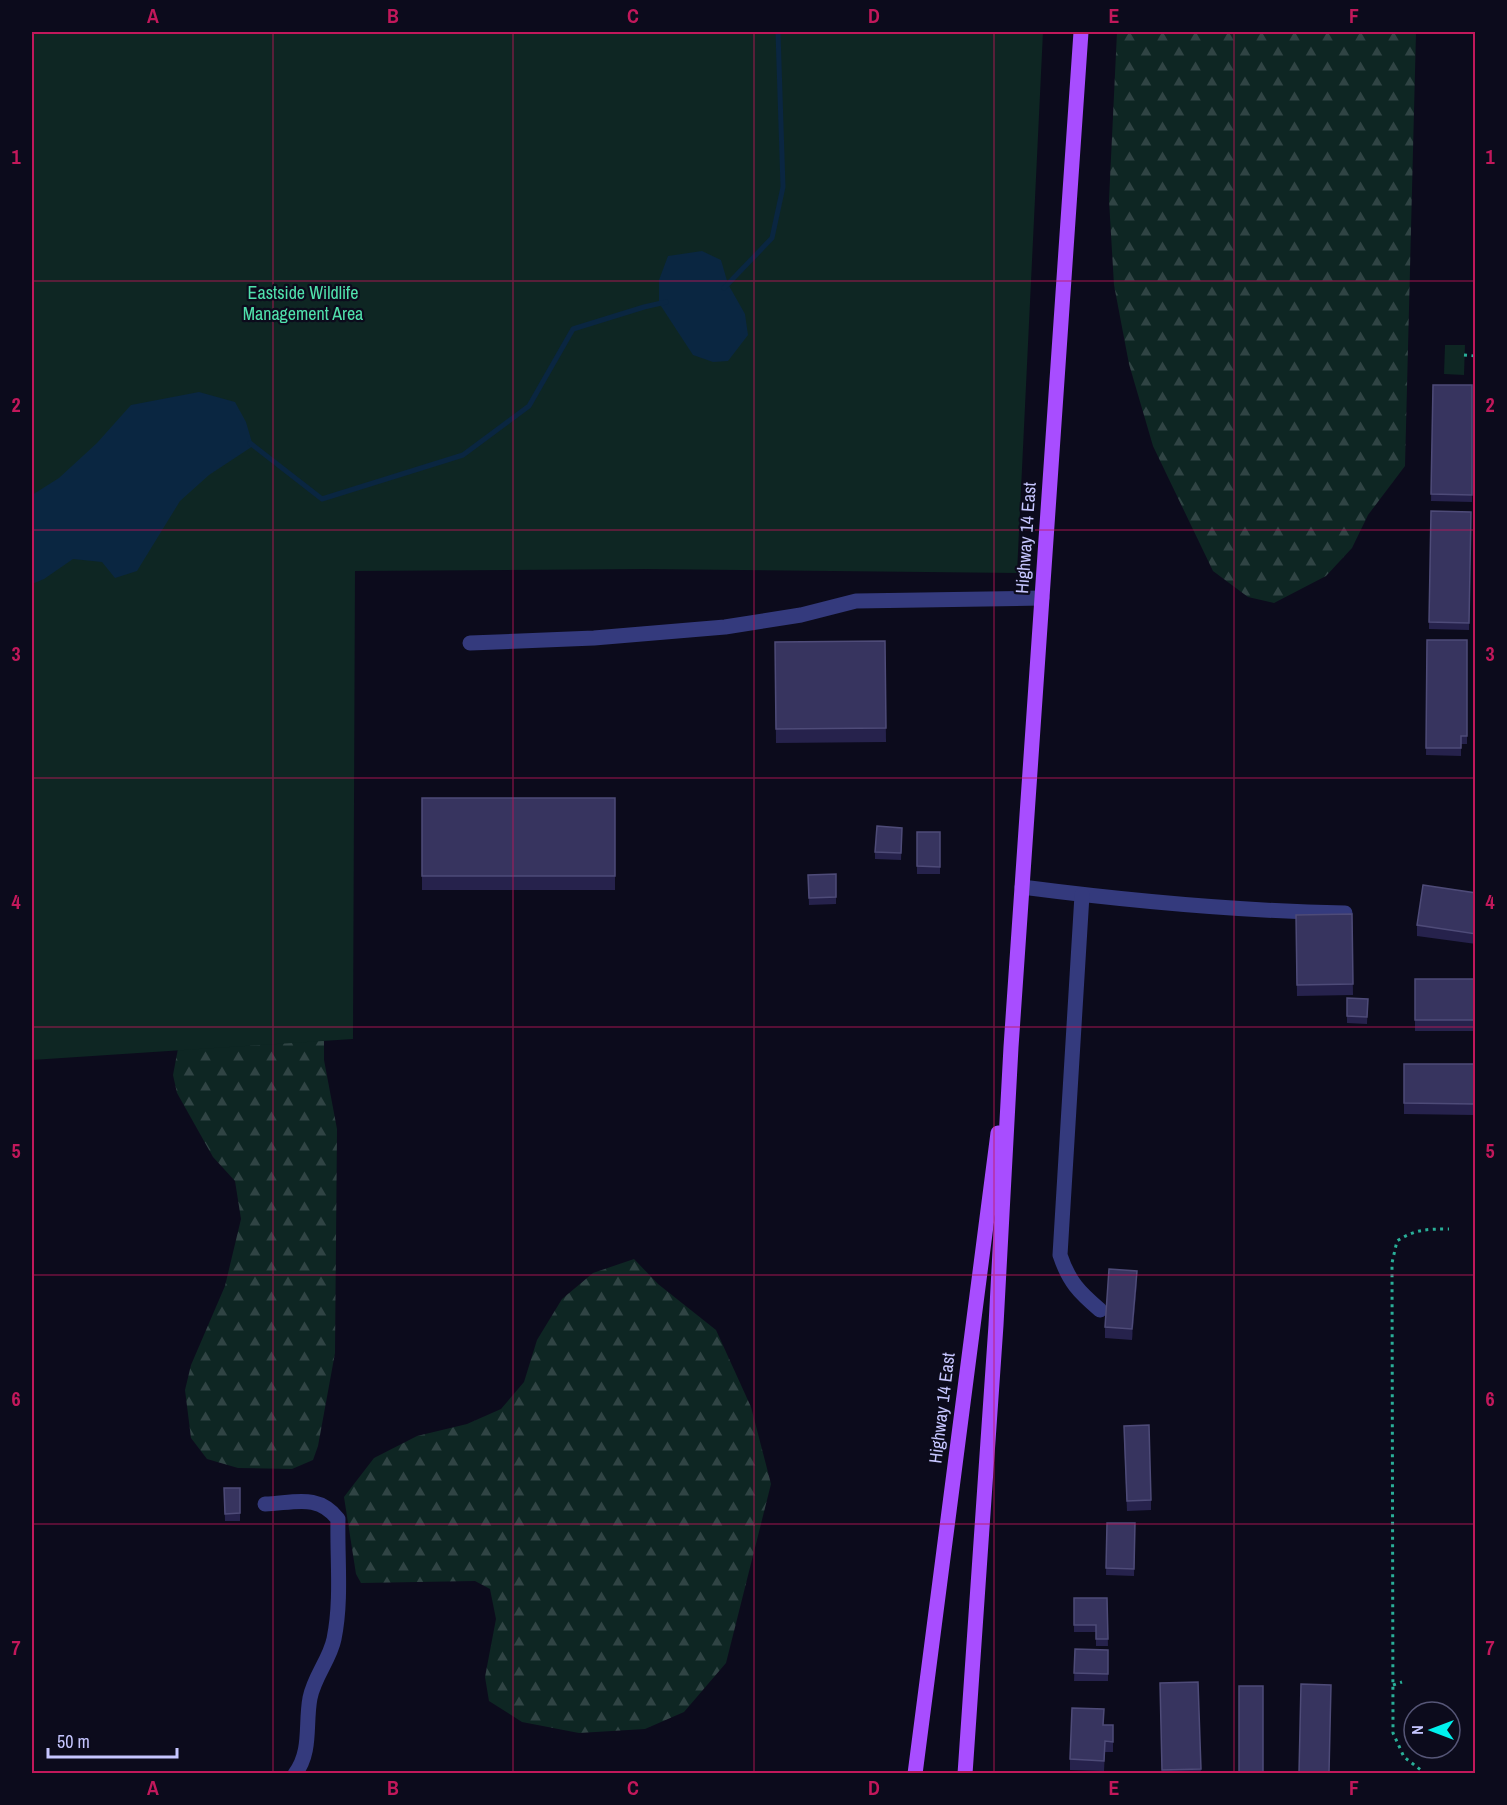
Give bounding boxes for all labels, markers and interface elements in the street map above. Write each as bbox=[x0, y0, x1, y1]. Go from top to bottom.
text: A bbox=[147, 2, 159, 29]
text: B bbox=[387, 2, 399, 29]
text: C bbox=[627, 2, 639, 29]
text: D bbox=[868, 2, 880, 29]
text: E bbox=[1109, 2, 1120, 29]
text: F bbox=[1349, 2, 1359, 29]
text: 1 bbox=[11, 143, 21, 170]
text: 1 bbox=[1485, 143, 1495, 170]
park label: Eastside Wildlife Management Area bbox=[243, 280, 363, 326]
text: 2 bbox=[11, 391, 21, 418]
text: 2 bbox=[1485, 391, 1495, 418]
street label: Highway 14 East bbox=[1009, 481, 1042, 594]
text: 3 bbox=[11, 640, 21, 667]
text: 3 bbox=[1485, 640, 1495, 667]
text: 4 bbox=[11, 888, 21, 915]
text: 4 bbox=[1485, 888, 1495, 915]
text: 5 bbox=[11, 1137, 21, 1164]
text: 5 bbox=[1485, 1137, 1495, 1164]
street label: Highway 14 East bbox=[922, 1351, 961, 1465]
text: 6 bbox=[11, 1385, 21, 1412]
text: 6 bbox=[1485, 1385, 1495, 1412]
text: 7 bbox=[11, 1634, 21, 1661]
text: 7 bbox=[1485, 1634, 1495, 1661]
north arrow bbox=[1402, 1700, 1462, 1760]
scale bar bbox=[48, 1721, 177, 1759]
text: N bbox=[1406, 1725, 1428, 1735]
text: 50 m bbox=[57, 1729, 90, 1754]
text: A bbox=[147, 1774, 159, 1801]
text: B bbox=[387, 1774, 399, 1801]
text: C bbox=[627, 1774, 639, 1801]
text: D bbox=[868, 1774, 880, 1801]
text: E bbox=[1109, 1774, 1120, 1801]
text: F bbox=[1349, 1774, 1359, 1801]

